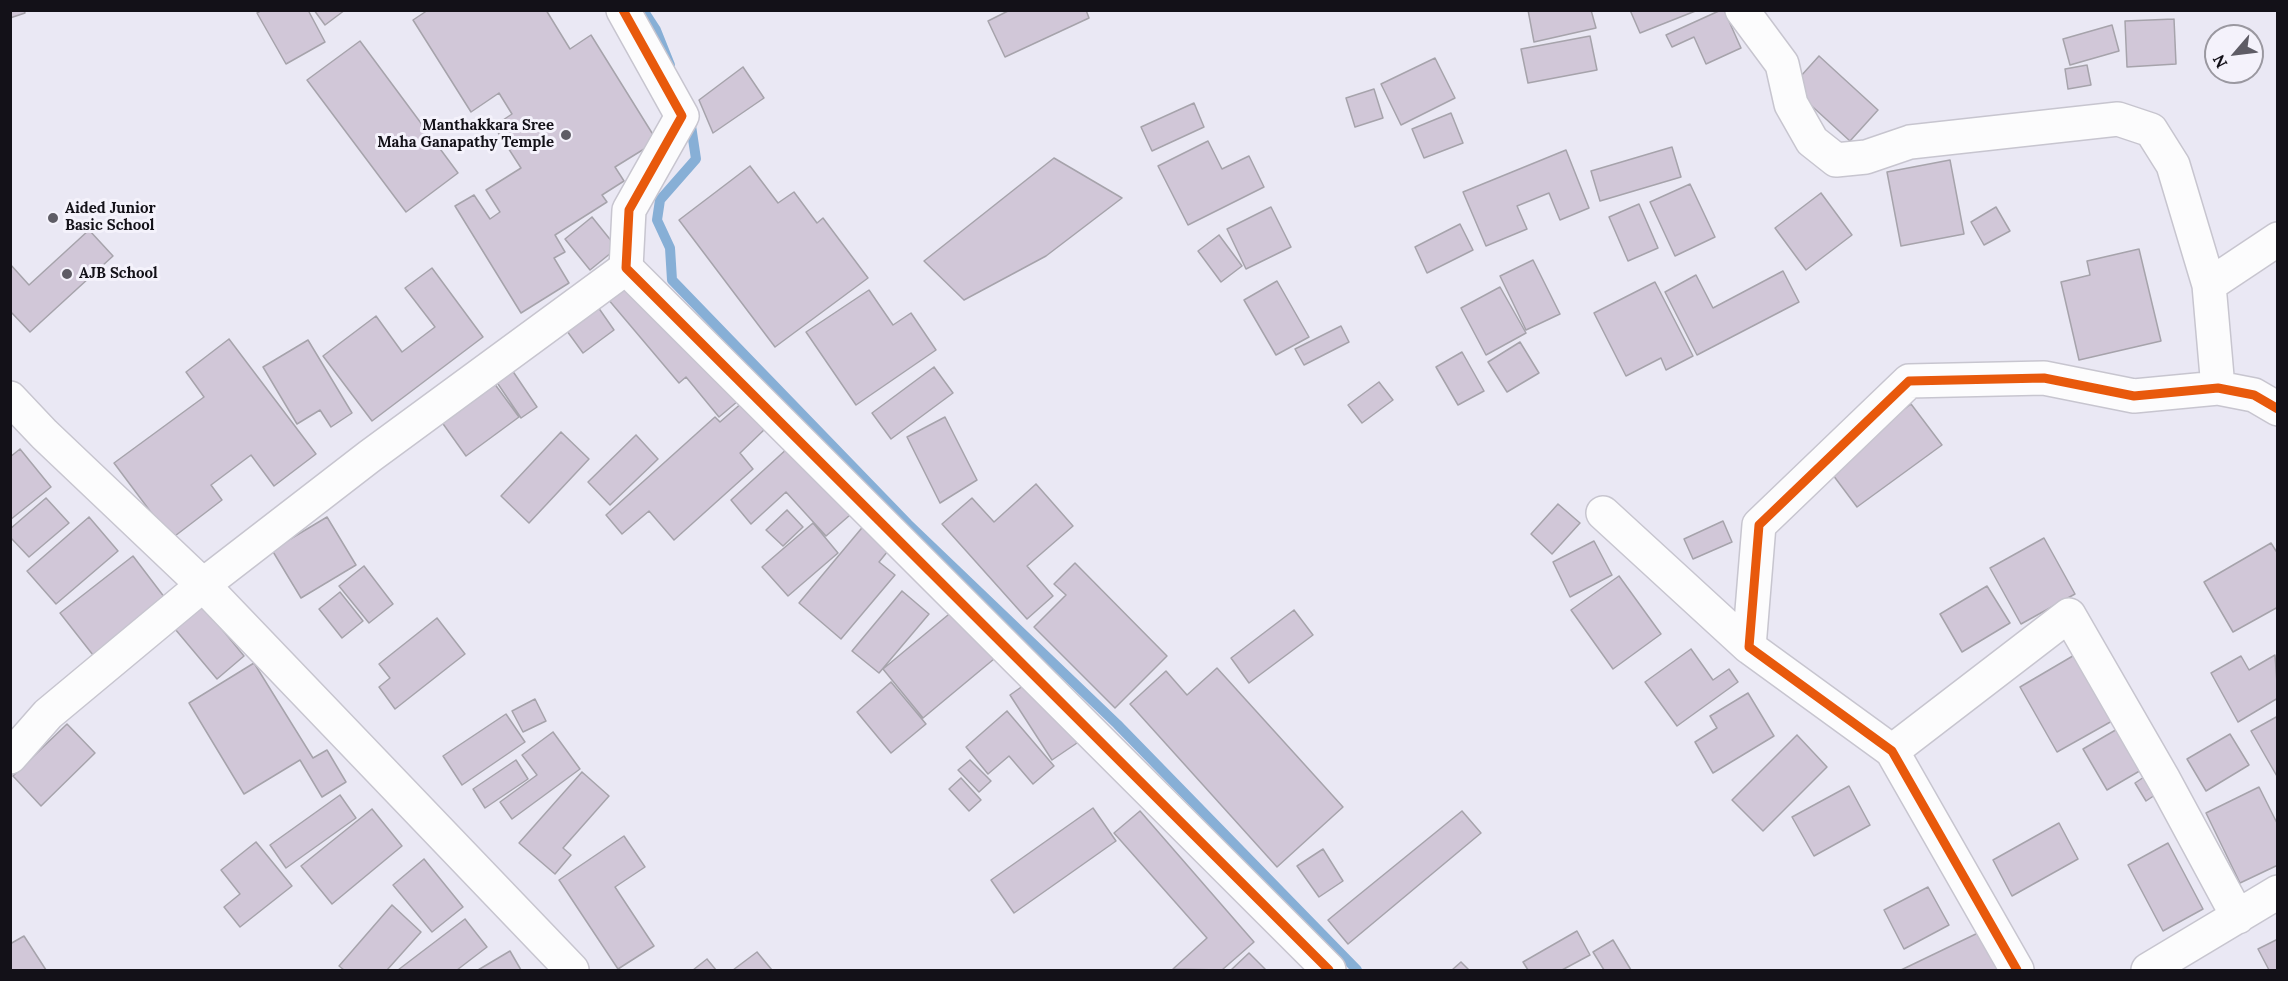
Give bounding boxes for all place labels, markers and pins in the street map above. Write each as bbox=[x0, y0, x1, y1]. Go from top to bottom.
place label: Manthakkara Sree Maha Ganapathy Temple bbox=[377, 117, 554, 152]
marker: Manthakkara Sree Maha Ganapathy Temple bbox=[559, 128, 573, 142]
place label: Aided Junior Basic School bbox=[65, 200, 156, 235]
marker: Aided Junior Basic School bbox=[46, 211, 60, 225]
place label: AJB School bbox=[79, 265, 158, 283]
marker: AJB School bbox=[60, 267, 74, 281]

